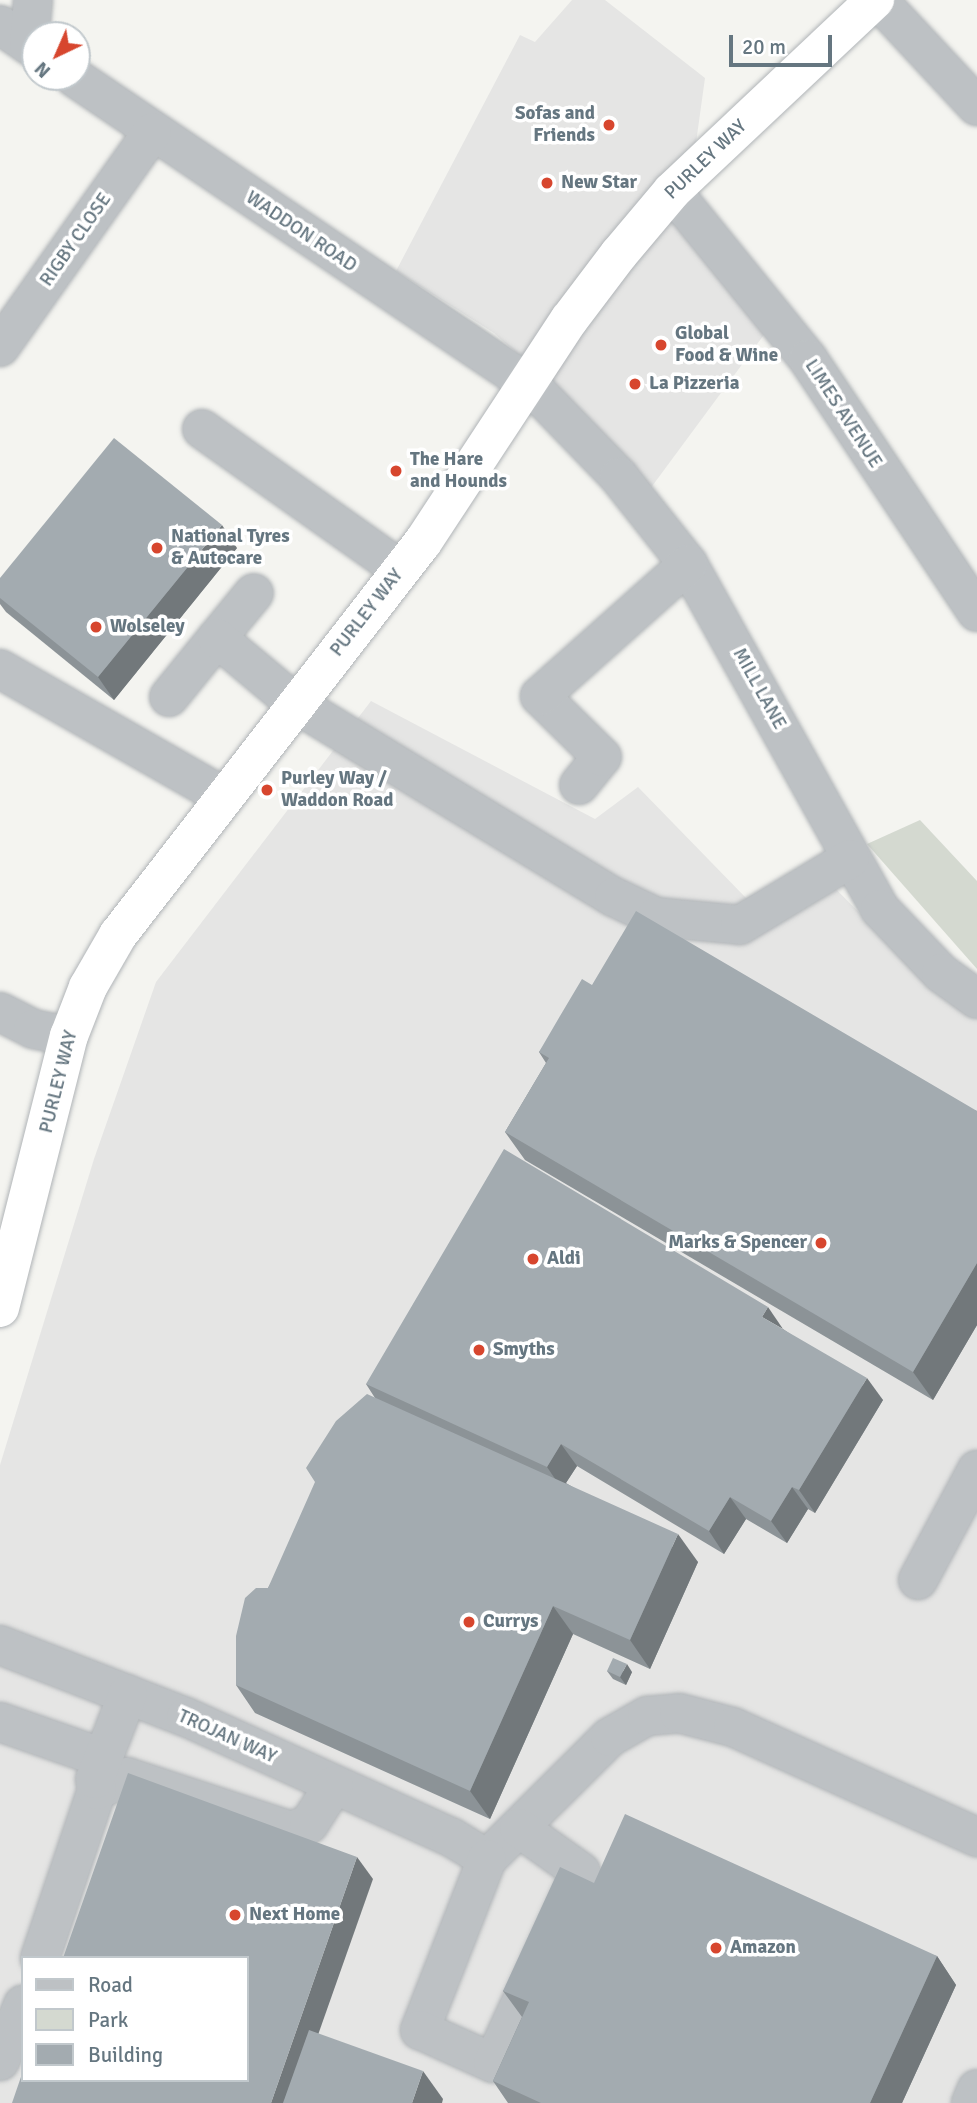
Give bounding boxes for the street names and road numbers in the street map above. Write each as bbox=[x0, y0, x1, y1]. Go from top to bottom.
street label: PURLEY WAY bbox=[660, 115, 752, 205]
street label: WADDON ROAD bbox=[241, 187, 361, 277]
street label: RIGBY CLOSE bbox=[36, 189, 116, 291]
street label: LIMES AVENUE bbox=[799, 355, 887, 473]
street label: PURLEY WAY bbox=[326, 565, 408, 661]
street label: MILL LANE bbox=[727, 644, 791, 734]
street label: PURLEY WAY bbox=[35, 1028, 83, 1136]
street label: TROJAN WAY bbox=[174, 1705, 280, 1769]

